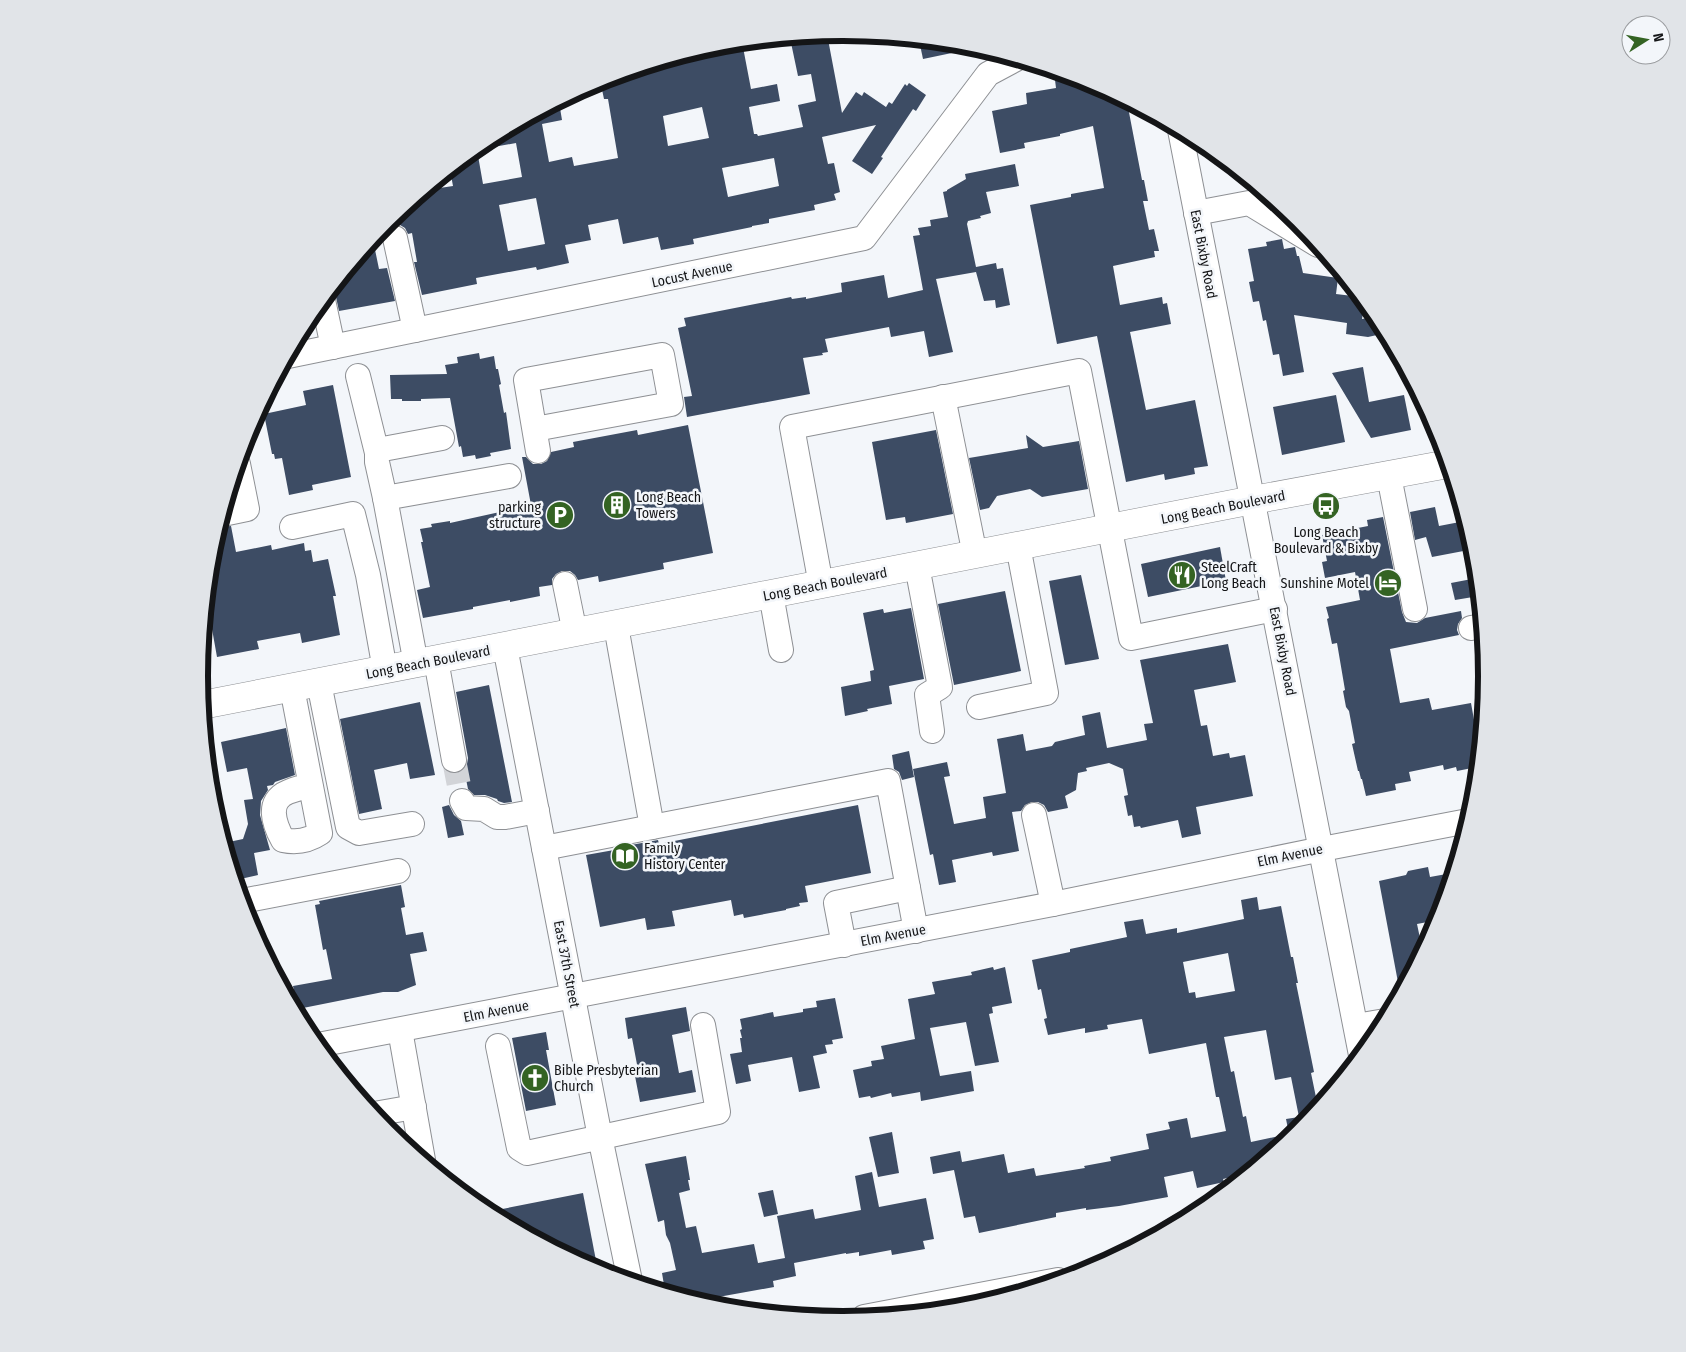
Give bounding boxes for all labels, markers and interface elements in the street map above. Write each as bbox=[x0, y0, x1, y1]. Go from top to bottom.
north arrow bbox=[1621, 15, 1671, 65]
text: N bbox=[1649, 32, 1667, 43]
street label: East Bixby Road bbox=[1187, 208, 1220, 300]
street label: Locust Avenue bbox=[650, 258, 734, 291]
street label: Long Beach Boulevard bbox=[1160, 487, 1287, 528]
place label: Long Beach Towers bbox=[636, 489, 701, 522]
building icon: Long Beach Towers bbox=[602, 490, 632, 520]
bus stop icon: Long Beach Boulevard & Bixby bbox=[1311, 491, 1341, 521]
place label: parking structure bbox=[489, 499, 541, 532]
parking icon: parking structure bbox=[545, 500, 575, 530]
place label: Long Beach Boulevard & Bixby bbox=[1274, 524, 1379, 557]
place label: SteelCraft Long Beach bbox=[1201, 559, 1266, 592]
restaurant icon: SteelCraft Long Beach bbox=[1167, 560, 1197, 590]
street label: Long Beach Boulevard bbox=[762, 564, 889, 605]
hotel icon: Sunshine Motel bbox=[1373, 568, 1403, 598]
place label: Sunshine Motel bbox=[1281, 575, 1369, 592]
street label: East Bixby Road bbox=[1266, 605, 1299, 697]
street label: Long Beach Boulevard bbox=[365, 642, 492, 683]
place label: Family History Center bbox=[644, 840, 726, 873]
street label: Elm Avenue bbox=[1256, 840, 1324, 871]
library icon: Family History Center bbox=[610, 841, 640, 871]
street label: East 37th Street bbox=[550, 919, 583, 1010]
street label: Elm Avenue bbox=[859, 921, 927, 950]
street label: Elm Avenue bbox=[462, 997, 530, 1026]
place label: Bible Presbyterian Church bbox=[554, 1062, 658, 1095]
church icon: Bible Presbyterian Church bbox=[520, 1063, 550, 1093]

